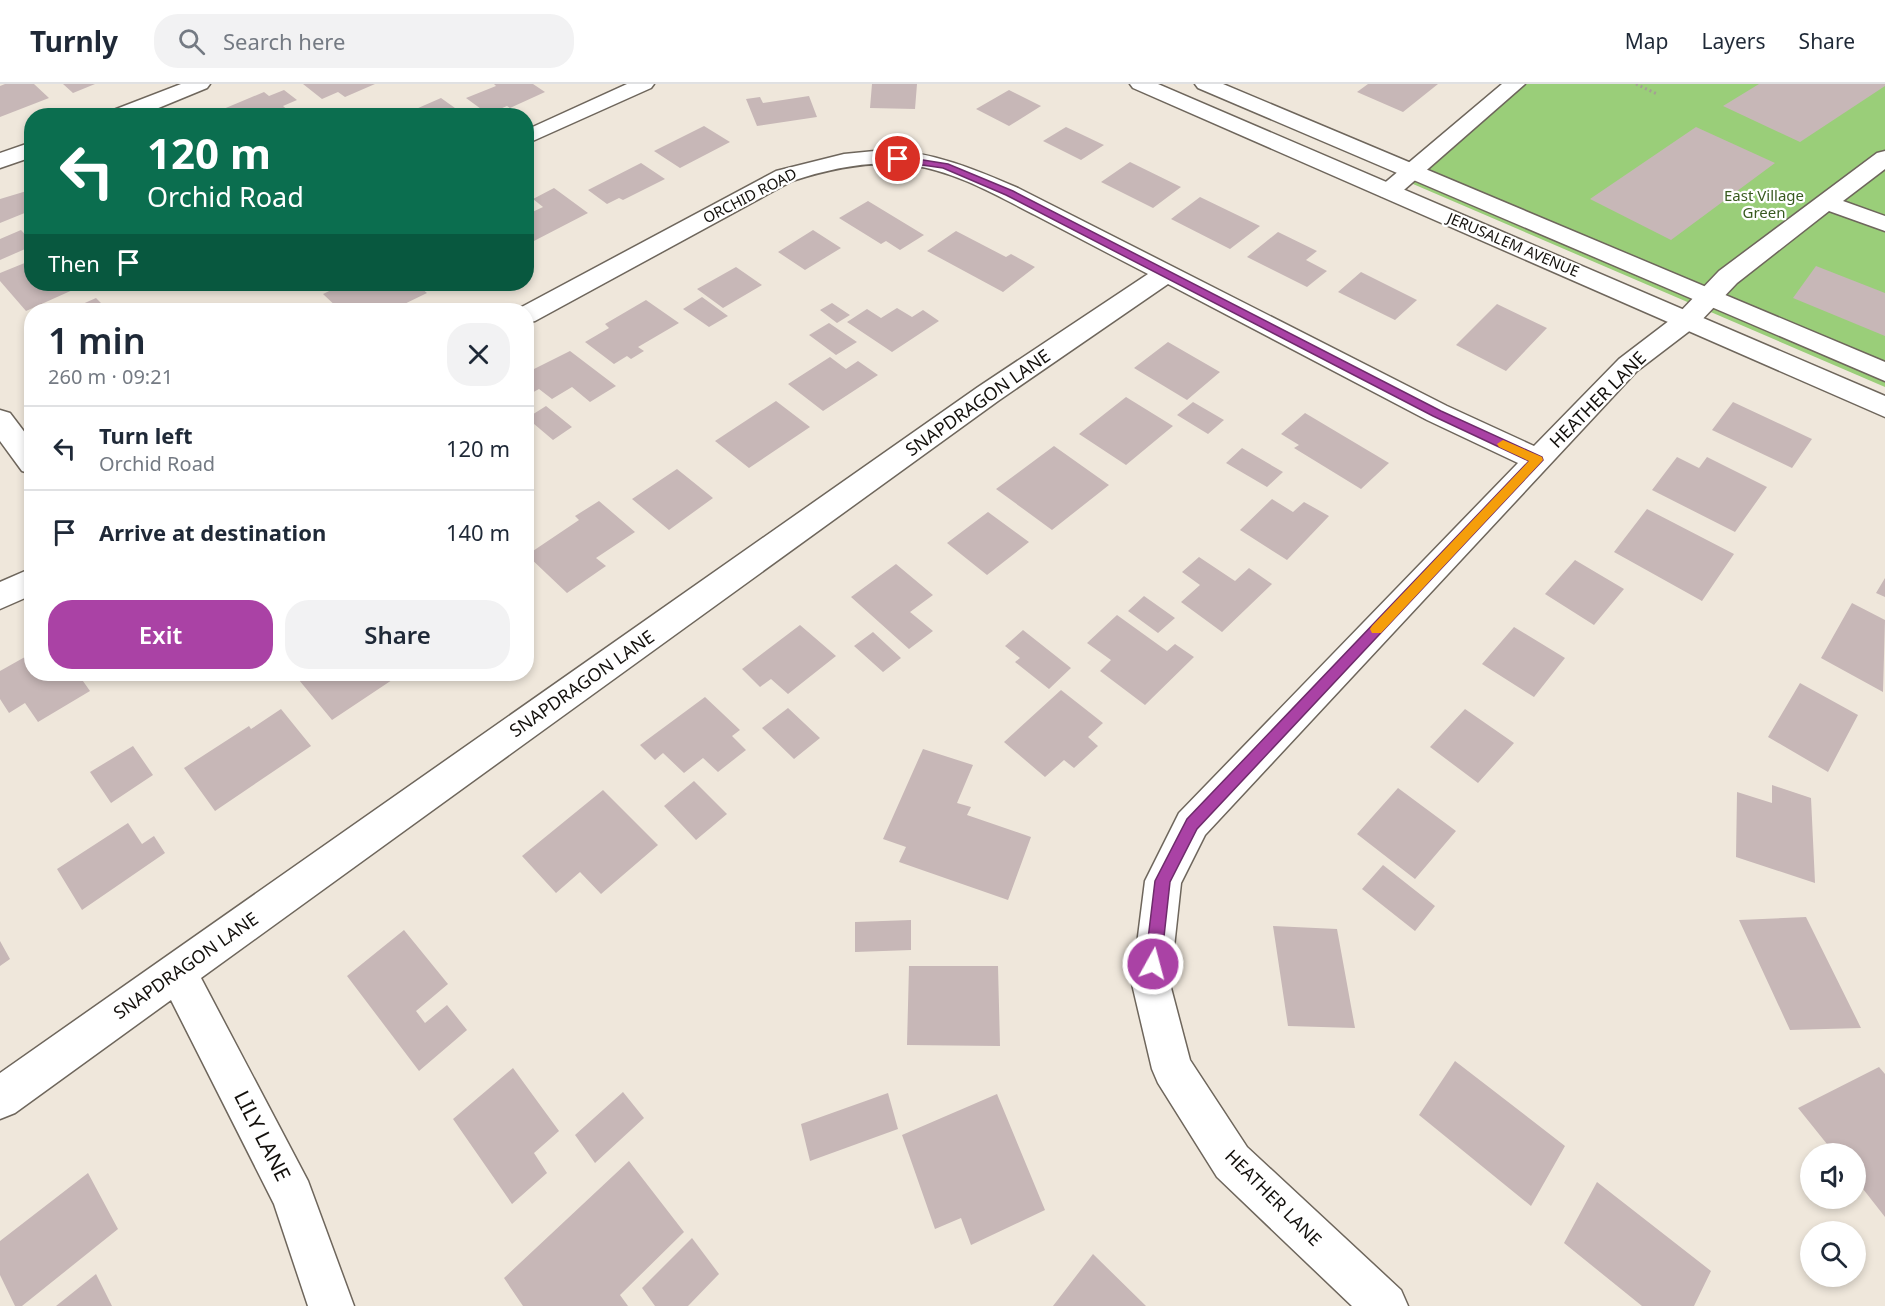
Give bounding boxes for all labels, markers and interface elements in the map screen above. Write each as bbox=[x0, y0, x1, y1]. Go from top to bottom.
search box bbox=[154, 14, 574, 68]
text: Turnly bbox=[30, 22, 118, 60]
icon: search bbox=[175, 25, 208, 58]
text: Search here bbox=[223, 26, 345, 56]
text: Map bbox=[1625, 27, 1669, 55]
text: Layers bbox=[1702, 27, 1766, 55]
text: Share bbox=[1799, 27, 1855, 55]
text: 120 m bbox=[147, 124, 271, 181]
icon: left bbox=[48, 132, 126, 210]
pin bbox=[872, 133, 923, 184]
icon: arrive bbox=[881, 142, 914, 175]
street label: ORCHID ROAD bbox=[699, 163, 800, 227]
text: Orchid Road bbox=[147, 178, 304, 215]
park label: East Village Green bbox=[1724, 185, 1804, 222]
street label: JERUSALEM AVENUE bbox=[1443, 206, 1582, 281]
icon: arrive bbox=[112, 246, 145, 279]
text: Then bbox=[48, 248, 100, 278]
text: 1 min bbox=[48, 316, 146, 365]
button: close bbox=[447, 323, 510, 386]
street label: SNAPDRAGON LANE bbox=[900, 343, 1055, 461]
street label: HEATHER LANE bbox=[1544, 346, 1651, 453]
text: 260 m · 09:21 bbox=[48, 363, 173, 390]
text: Turn left bbox=[99, 420, 193, 450]
icon: left bbox=[48, 432, 81, 465]
text: 120 m bbox=[446, 433, 510, 463]
text: Orchid Road bbox=[99, 450, 215, 477]
icon: arrive bbox=[48, 516, 81, 549]
text: Arrive at destination bbox=[99, 517, 326, 547]
text: 140 m bbox=[446, 517, 510, 547]
button: Exit bbox=[48, 600, 273, 669]
button: Share bbox=[285, 600, 510, 669]
street label: SNAPDRAGON LANE bbox=[504, 624, 659, 742]
street label: SNAPDRAGON LANE bbox=[108, 906, 263, 1024]
position arrow bbox=[1121, 932, 1185, 996]
street label: LILY LANE bbox=[228, 1086, 298, 1186]
map controls bbox=[1800, 1143, 1866, 1287]
button: sound bbox=[1800, 1143, 1866, 1209]
street label: HEATHER LANE bbox=[1220, 1144, 1327, 1251]
button: search bbox=[1800, 1221, 1866, 1287]

